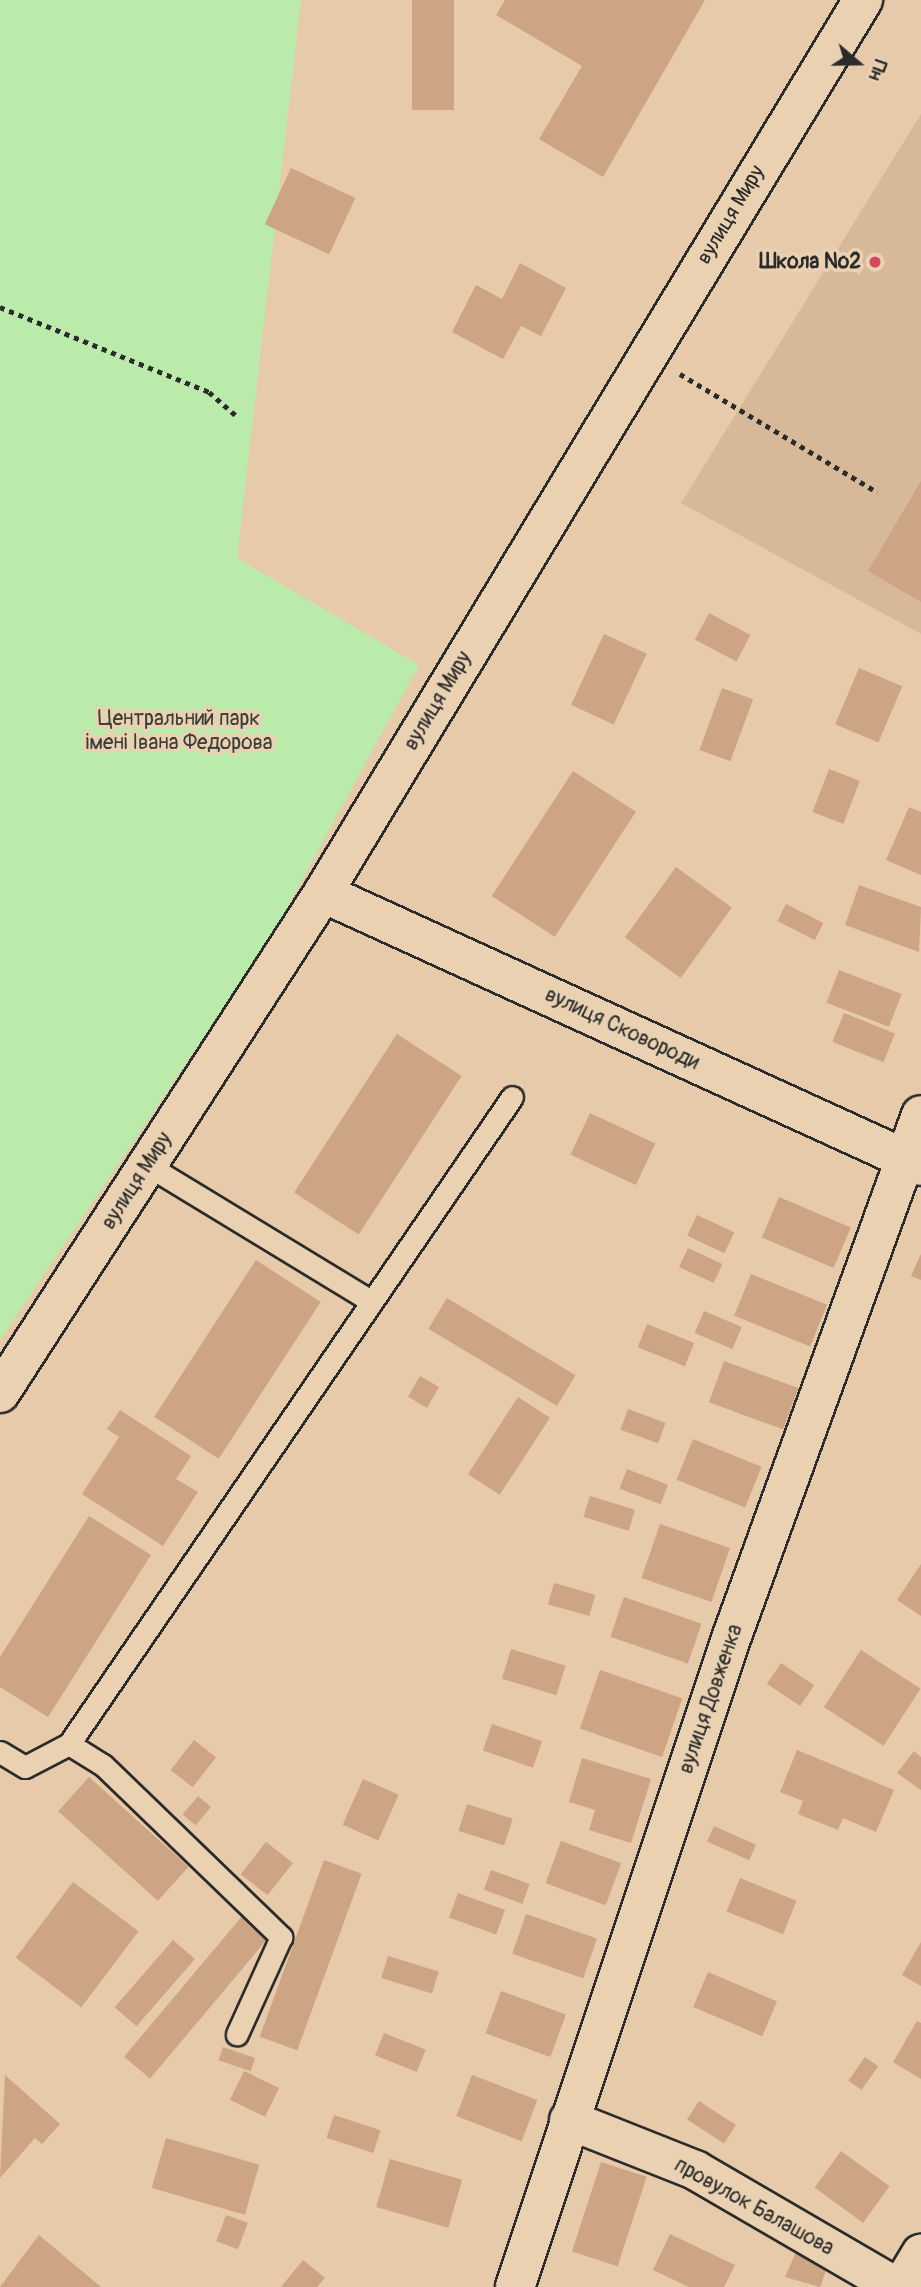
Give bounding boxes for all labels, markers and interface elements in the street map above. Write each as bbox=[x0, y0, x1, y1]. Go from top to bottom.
north arrow bbox=[823, 28, 893, 98]
text: Пн bbox=[863, 56, 893, 84]
street label: вулиця Миру bbox=[692, 161, 770, 269]
place label: Школа №2 bbox=[759, 249, 861, 275]
marker: Школа №2 bbox=[867, 254, 883, 270]
street label: вулиця Миру bbox=[399, 647, 477, 755]
park label: Центральний парк імені Івана Федорова bbox=[85, 706, 273, 756]
street label: вулиця Сковороди bbox=[541, 982, 703, 1076]
street label: вулиця Миру bbox=[96, 1128, 178, 1234]
street label: вулиця Довженка bbox=[674, 1621, 748, 1777]
street label: провулок Балашова bbox=[670, 2153, 838, 2261]

